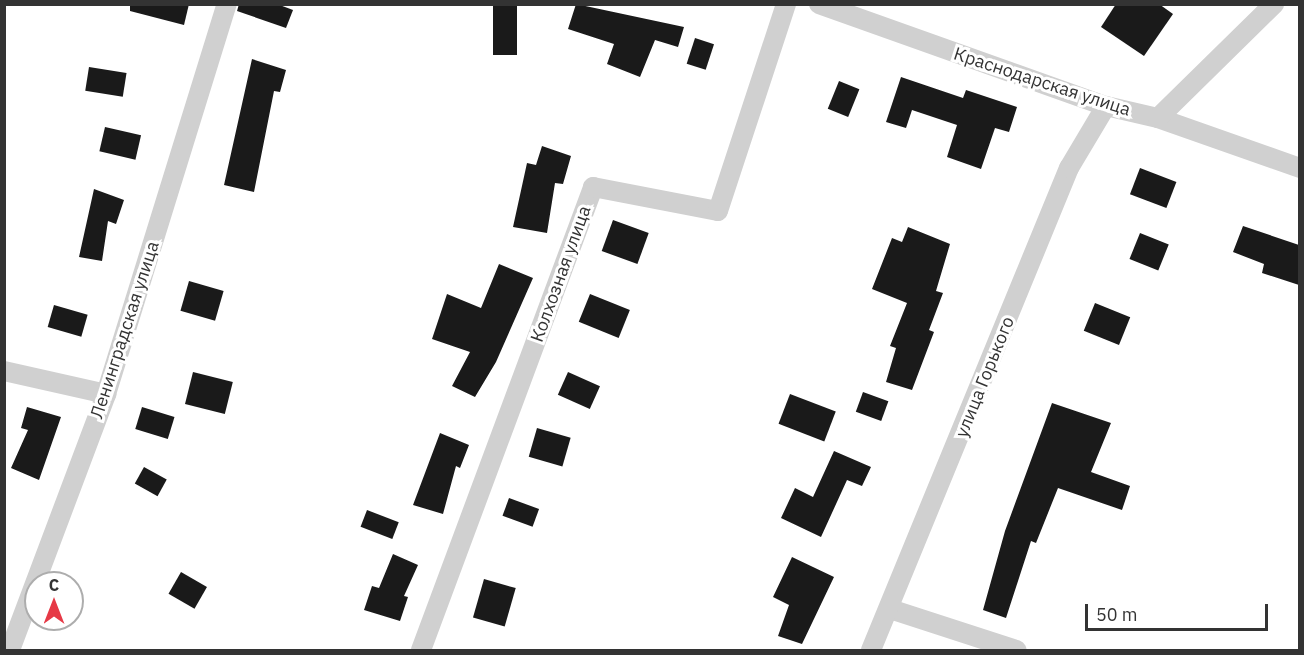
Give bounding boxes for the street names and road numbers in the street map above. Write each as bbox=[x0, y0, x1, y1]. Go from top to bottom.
street label: Краснодарская улица bbox=[951, 43, 1133, 121]
street label: Колхозная улица bbox=[526, 203, 596, 345]
street label: Ленинградская улица bbox=[86, 239, 164, 421]
street label: улица Горького bbox=[951, 313, 1019, 441]

